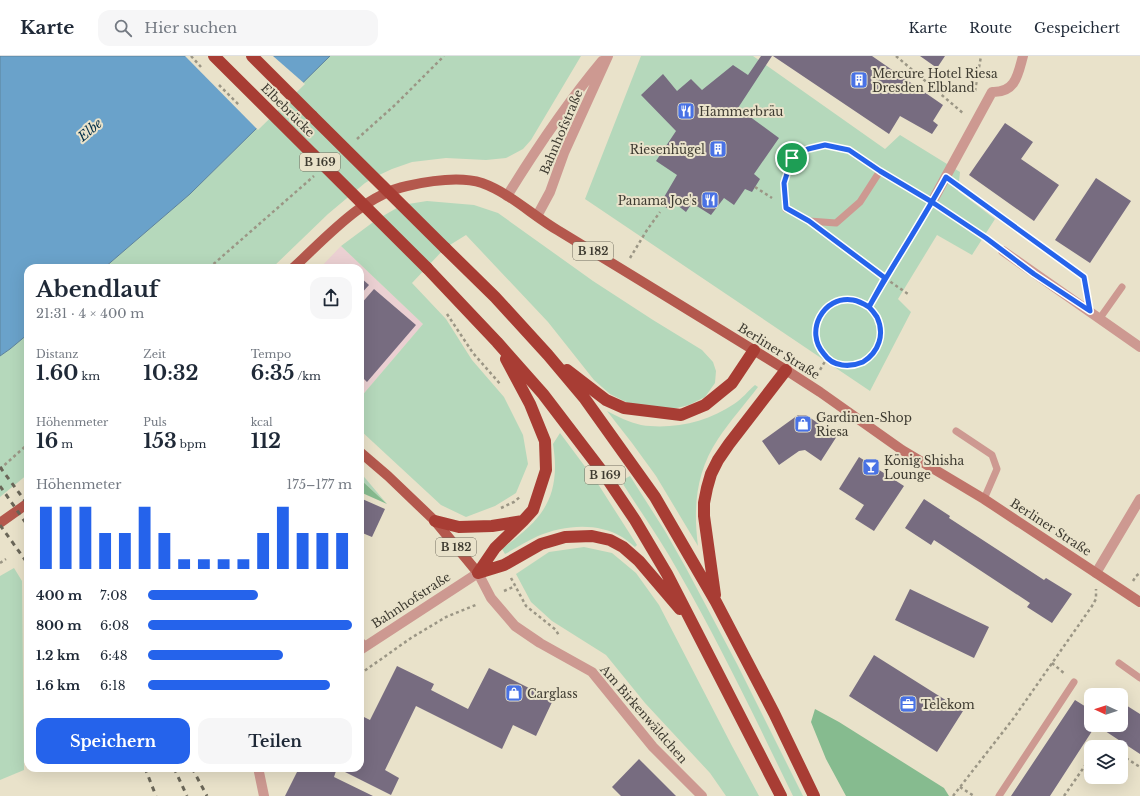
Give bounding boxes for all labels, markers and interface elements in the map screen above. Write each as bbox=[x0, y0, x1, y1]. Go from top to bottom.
search box bbox=[98, 10, 378, 46]
text: Karte bbox=[20, 16, 74, 39]
icon: search bbox=[112, 17, 134, 39]
text: Hier suchen bbox=[144, 18, 237, 37]
text: Karte bbox=[909, 19, 947, 37]
text: Route bbox=[969, 19, 1012, 37]
text: Gespeichert bbox=[1034, 19, 1120, 37]
place label: Mercure Hotel Riesa Dresden Elbland bbox=[872, 66, 998, 95]
building icon: Mercure Hotel Riesa Dresden Elbland bbox=[849, 70, 869, 90]
street label: Elbebrücke bbox=[258, 80, 318, 140]
street label: Bahnhofstraße bbox=[536, 87, 586, 177]
restaurant icon: Hammerbräu bbox=[676, 101, 696, 121]
place label: Hammerbräu bbox=[699, 104, 783, 119]
water label: Elbe bbox=[74, 115, 106, 146]
building icon: Riesenhügel bbox=[708, 139, 728, 159]
pin bbox=[775, 141, 809, 175]
place label: Riesenhügel bbox=[630, 142, 705, 157]
icon: arrive bbox=[781, 147, 803, 169]
road number: B 169 bbox=[300, 153, 340, 171]
restaurant icon: Panama Joe's bbox=[700, 190, 720, 210]
place label: Panama Joe's bbox=[618, 193, 697, 208]
road number: B 182 bbox=[573, 242, 613, 260]
text: Abendlauf bbox=[36, 276, 159, 303]
button: share bbox=[310, 277, 352, 319]
text: 21:31 · 4 × 400 m bbox=[36, 305, 144, 322]
street label: Berliner Straße bbox=[735, 320, 823, 382]
text: Distanz bbox=[36, 347, 78, 361]
text: Zeit bbox=[143, 347, 166, 361]
text: Tempo bbox=[251, 347, 291, 361]
text: 1.60 bbox=[36, 361, 78, 385]
text: 10:32 bbox=[143, 361, 199, 385]
text: 6:35 bbox=[251, 361, 294, 385]
text: km bbox=[78, 369, 100, 383]
text: /km bbox=[294, 369, 321, 383]
place label: Gardinen-Shop Riesa bbox=[816, 410, 912, 439]
shop icon: Gardinen-Shop Riesa bbox=[793, 414, 813, 434]
text: Höhenmeter bbox=[36, 415, 108, 429]
text: Puls bbox=[143, 415, 167, 429]
text: kcal bbox=[251, 415, 273, 429]
text: 16 bbox=[36, 429, 58, 453]
text: 153 bbox=[143, 429, 177, 453]
text: 112 bbox=[251, 429, 281, 453]
text: m bbox=[58, 437, 73, 451]
text: bpm bbox=[177, 437, 206, 451]
place label: König Shisha Lounge bbox=[884, 453, 965, 482]
bar icon: König Shisha Lounge bbox=[861, 457, 881, 477]
road number: B 169 bbox=[585, 466, 625, 484]
text: Höhenmeter bbox=[36, 476, 122, 493]
text: 175–177 m bbox=[287, 476, 352, 493]
street label: Berliner Straße bbox=[1008, 495, 1094, 559]
road number: B 182 bbox=[436, 538, 476, 556]
street label: Bahnhofstraße bbox=[369, 569, 453, 631]
text: 400 m bbox=[36, 587, 82, 604]
text: 7:08 bbox=[100, 587, 127, 604]
text: 800 m bbox=[36, 617, 82, 634]
text: 6:08 bbox=[100, 617, 129, 634]
text: 1.2 km bbox=[36, 647, 80, 664]
text: 6:48 bbox=[100, 647, 128, 664]
street label: Am Birkenwäldchen bbox=[597, 661, 691, 766]
text: 1.6 km bbox=[36, 677, 80, 694]
text: 6:18 bbox=[100, 677, 126, 694]
shop icon: Carglass bbox=[504, 683, 524, 703]
place label: Carglass bbox=[527, 686, 578, 701]
north arrow bbox=[1084, 688, 1128, 732]
map controls bbox=[1084, 688, 1128, 784]
office icon: Telekom bbox=[898, 694, 918, 714]
place label: Telekom bbox=[921, 697, 975, 712]
button: Speichern bbox=[36, 718, 190, 764]
button: Teilen bbox=[198, 718, 352, 764]
button: layers bbox=[1084, 740, 1128, 784]

